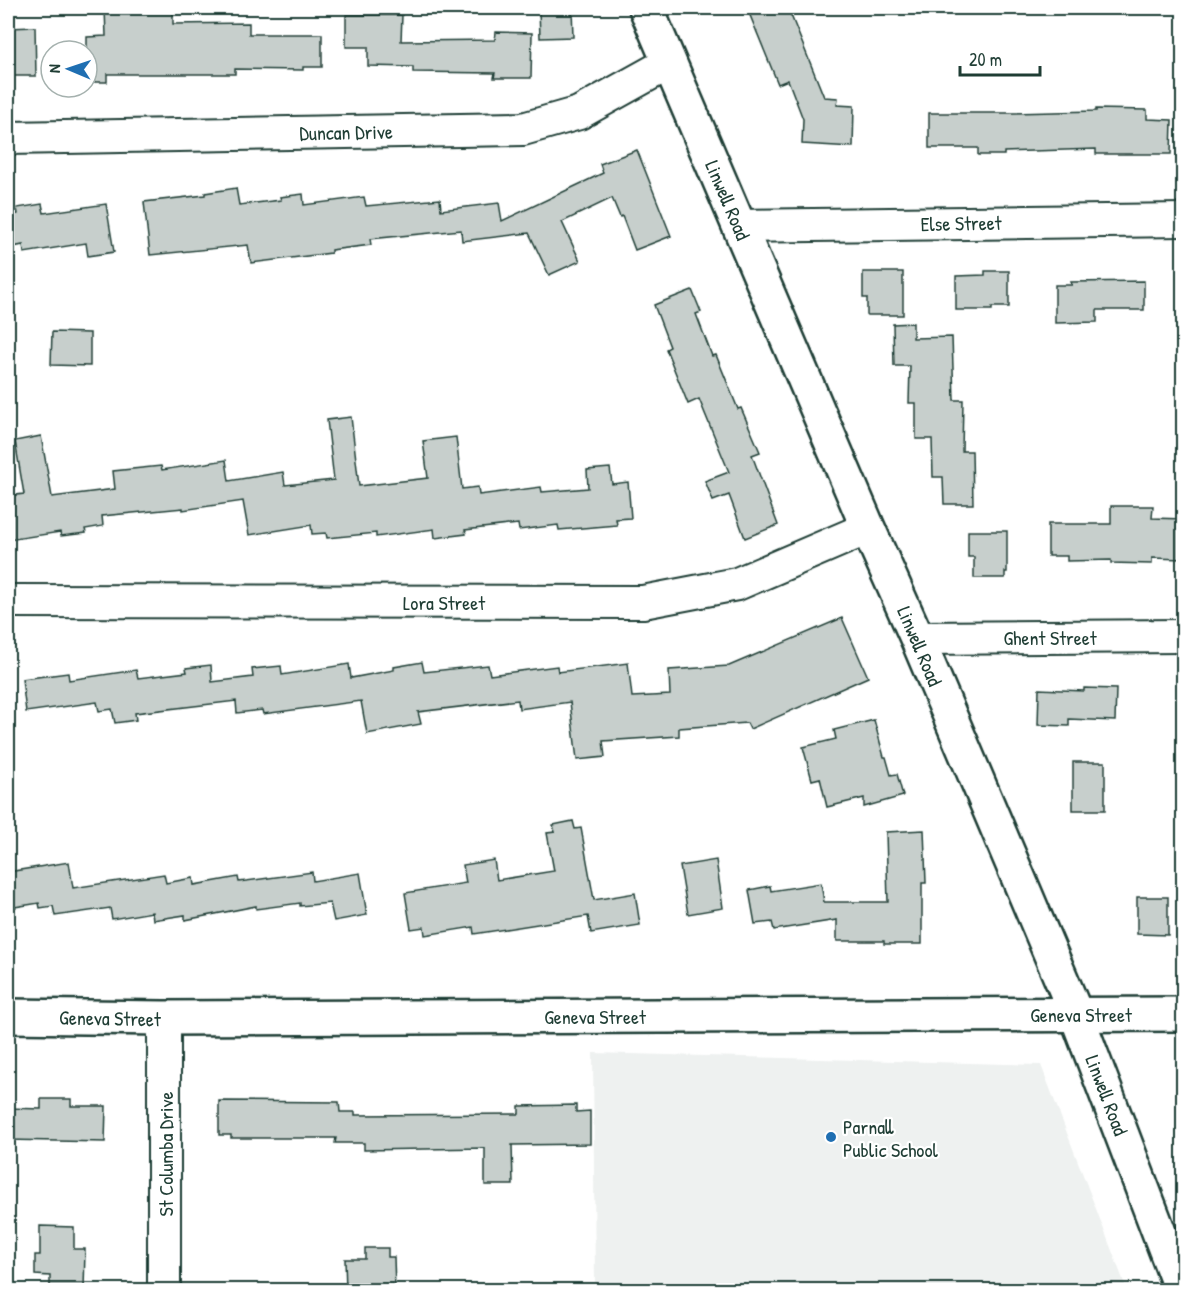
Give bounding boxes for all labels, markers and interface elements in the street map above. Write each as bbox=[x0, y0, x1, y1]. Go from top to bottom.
north arrow bbox=[39, 39, 99, 99]
scale bar bbox=[960, 39, 1040, 77]
text: 20 m bbox=[969, 47, 1002, 72]
text: N bbox=[43, 63, 65, 73]
street label: Duncan Drive bbox=[299, 118, 393, 146]
street label: Linwell Road bbox=[699, 156, 757, 244]
street label: Else Street bbox=[920, 209, 1003, 237]
street label: Lora Street bbox=[403, 589, 486, 616]
street label: Linwell Road bbox=[891, 602, 949, 690]
street label: Ghent Street bbox=[1003, 624, 1098, 651]
street label: Geneva Street bbox=[1030, 1001, 1133, 1028]
street label: Geneva Street bbox=[544, 1003, 647, 1030]
street label: Geneva Street bbox=[59, 1004, 162, 1032]
street label: Linwell Road bbox=[1079, 1051, 1135, 1139]
street label: St Columba Drive bbox=[152, 1092, 179, 1216]
place label: Parnall Public School bbox=[843, 1113, 938, 1163]
marker: Parnall Public School bbox=[824, 1130, 838, 1144]

